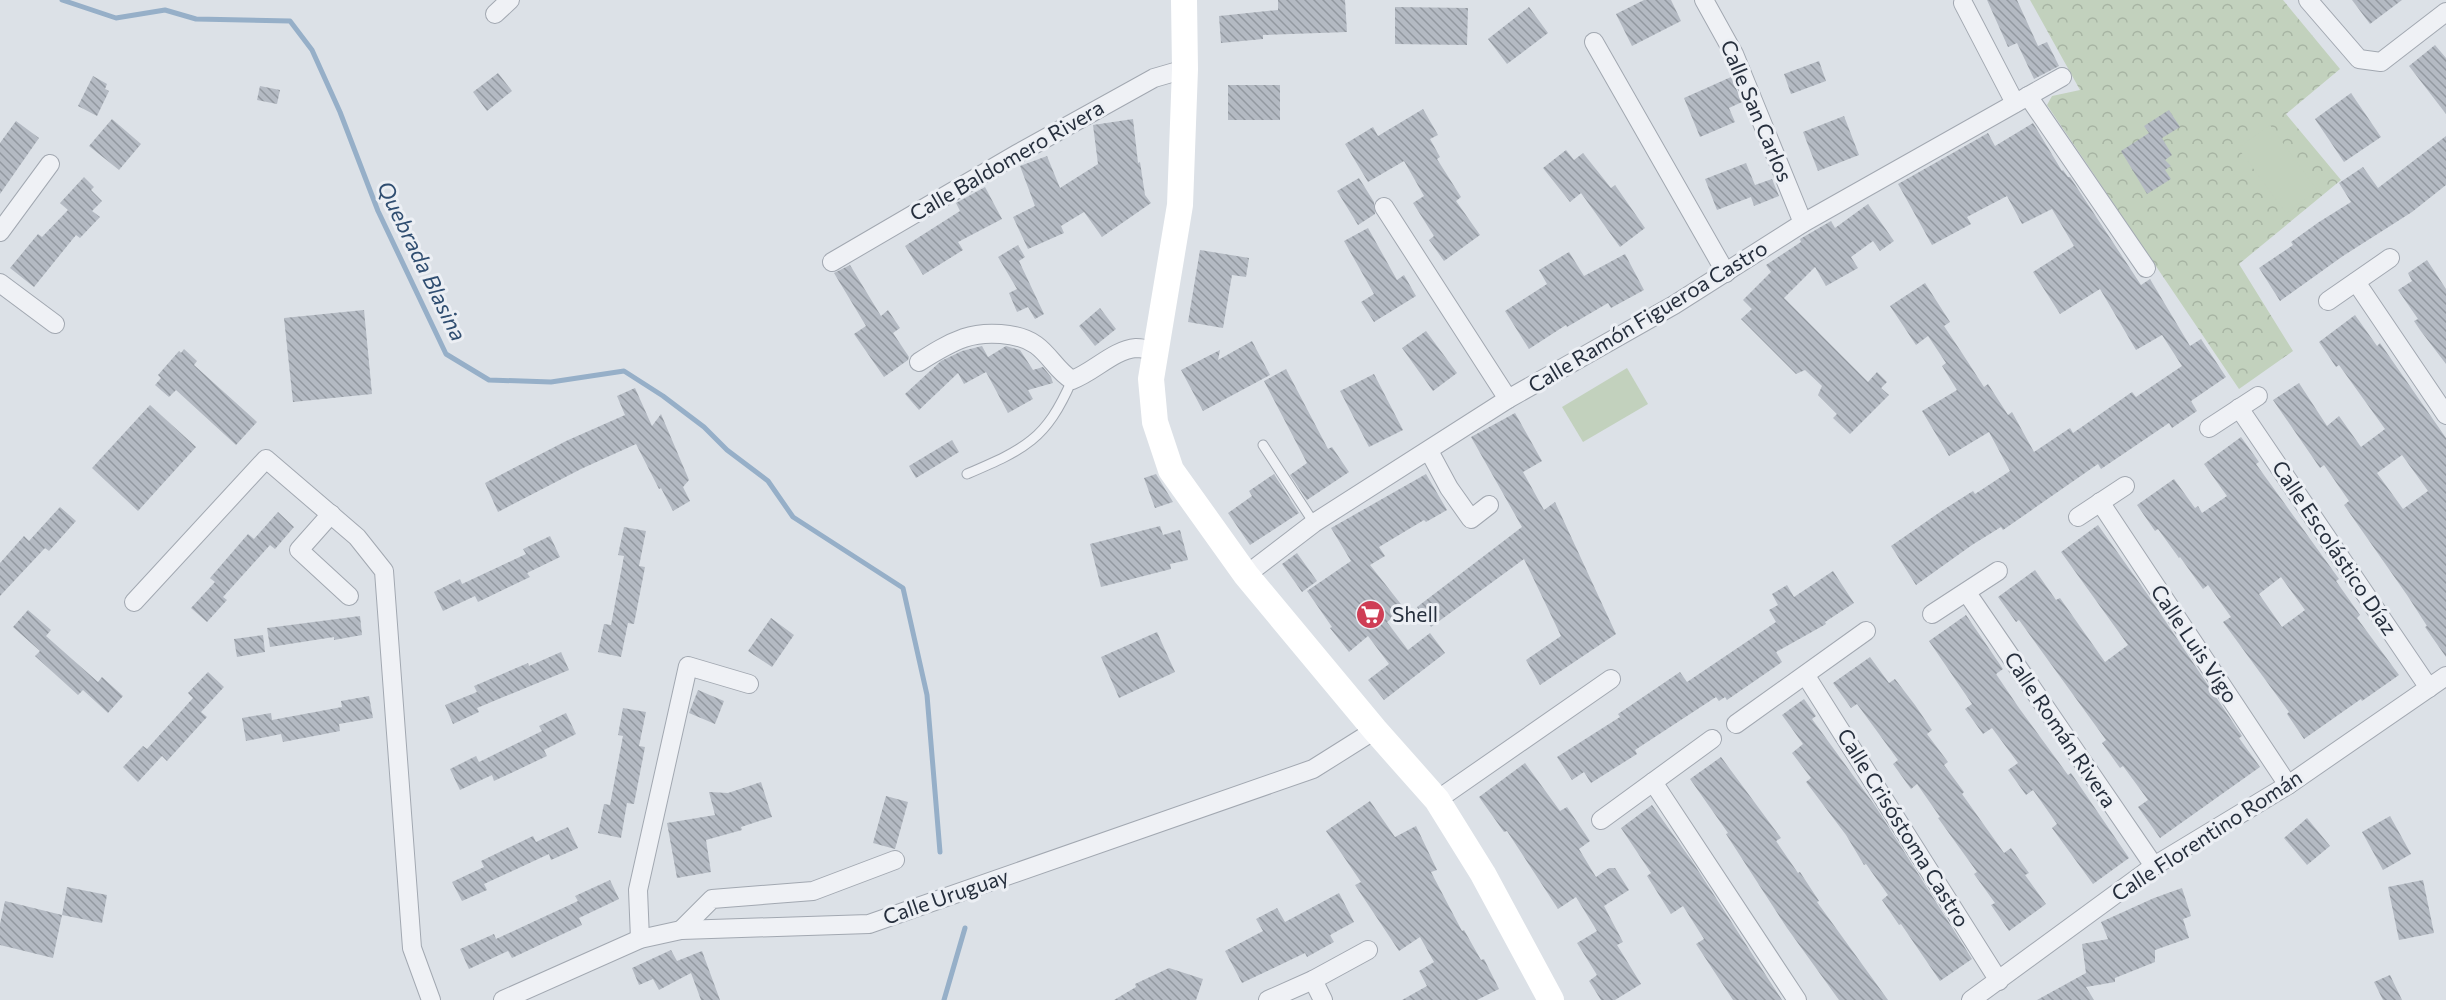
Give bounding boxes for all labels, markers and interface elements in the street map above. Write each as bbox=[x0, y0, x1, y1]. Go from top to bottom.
street label: Calle San Carlos bbox=[1716, 36, 1798, 185]
street label: Calle Baldomero Rivera bbox=[905, 94, 1108, 225]
water label: Quebrada Blasina bbox=[372, 176, 473, 345]
street label: Calle Ramón Figueroa Castro bbox=[1523, 234, 1771, 397]
street label: Calle Escolástico Díaz bbox=[2268, 455, 2403, 639]
street label: Calle Luis Vigo bbox=[2146, 579, 2244, 707]
supermarket icon: Shell bbox=[1355, 599, 1387, 631]
place label: Shell bbox=[1392, 601, 1438, 626]
street label: Calle Román Rivera bbox=[2000, 647, 2123, 812]
street label: Calle Crisóstoma Castro bbox=[1833, 723, 1976, 931]
street label: Calle Florentino Román bbox=[2106, 764, 2306, 906]
street label: Calle Uruguay bbox=[879, 862, 1012, 929]

